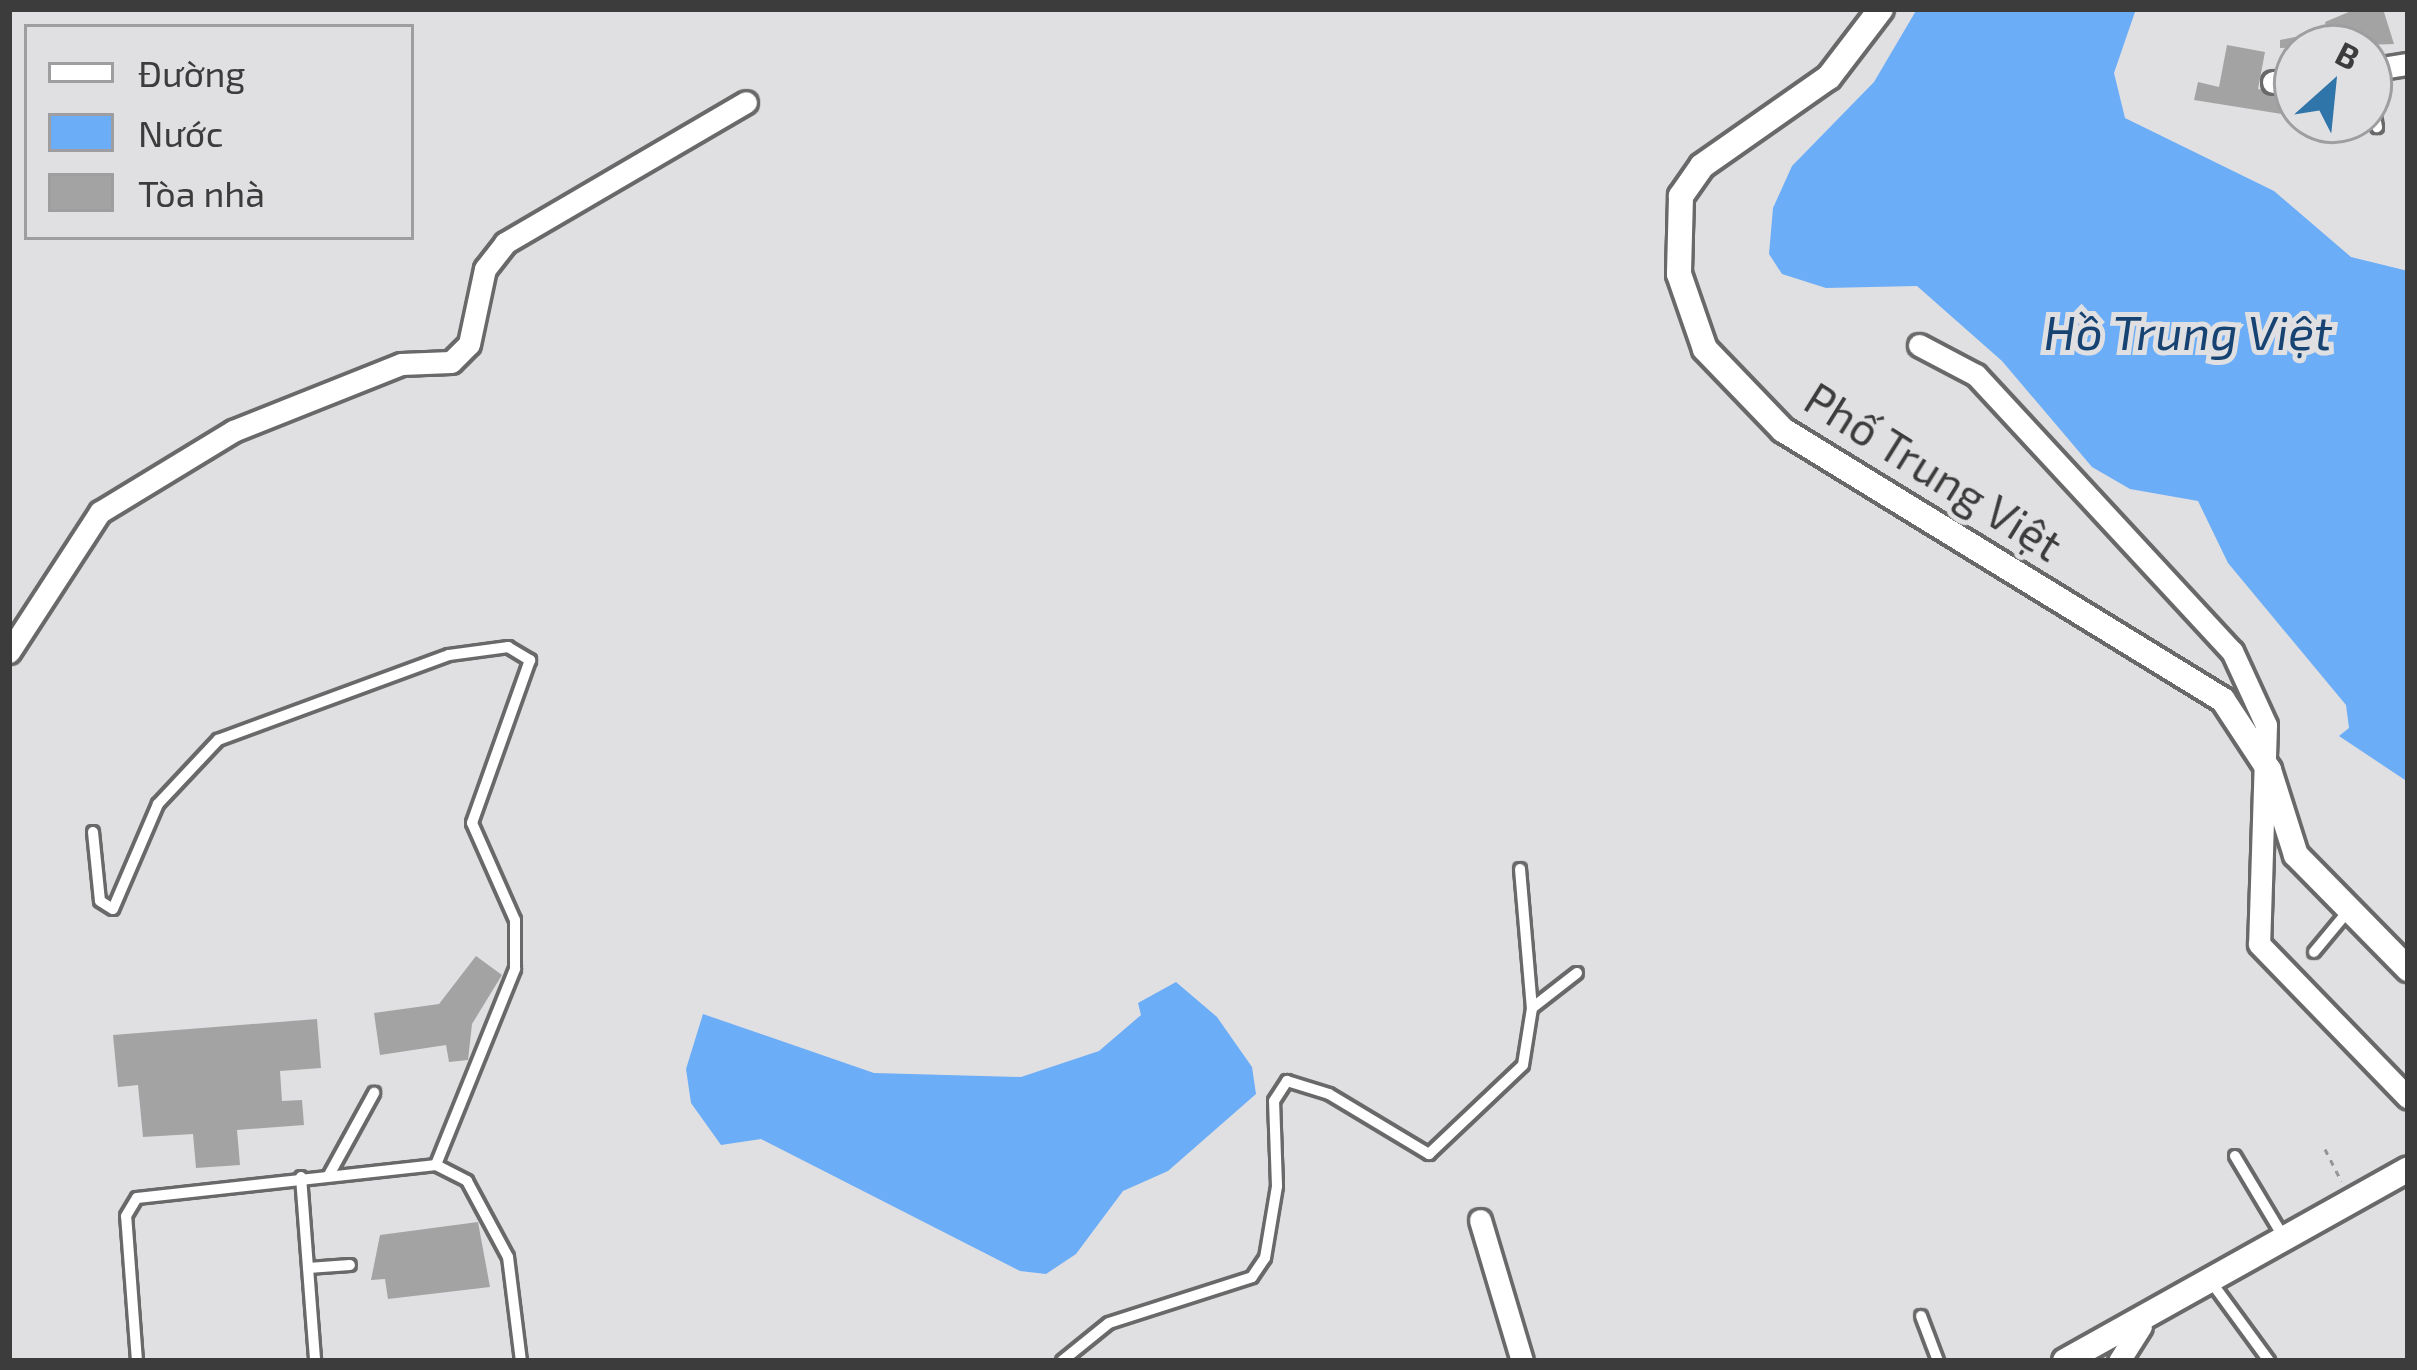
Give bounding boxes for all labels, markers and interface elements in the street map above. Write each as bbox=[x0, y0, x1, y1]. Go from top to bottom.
legend bbox=[24, 24, 414, 240]
north arrow bbox=[2273, 24, 2393, 144]
text: B bbox=[2329, 32, 2366, 77]
text: Đường bbox=[138, 51, 245, 94]
text: Nước bbox=[138, 111, 223, 154]
text: Tòa nhà bbox=[138, 171, 265, 214]
water label: Hồ Trung Việt bbox=[2043, 303, 2333, 361]
street label: Phố Trung Việt bbox=[1795, 370, 2073, 572]

